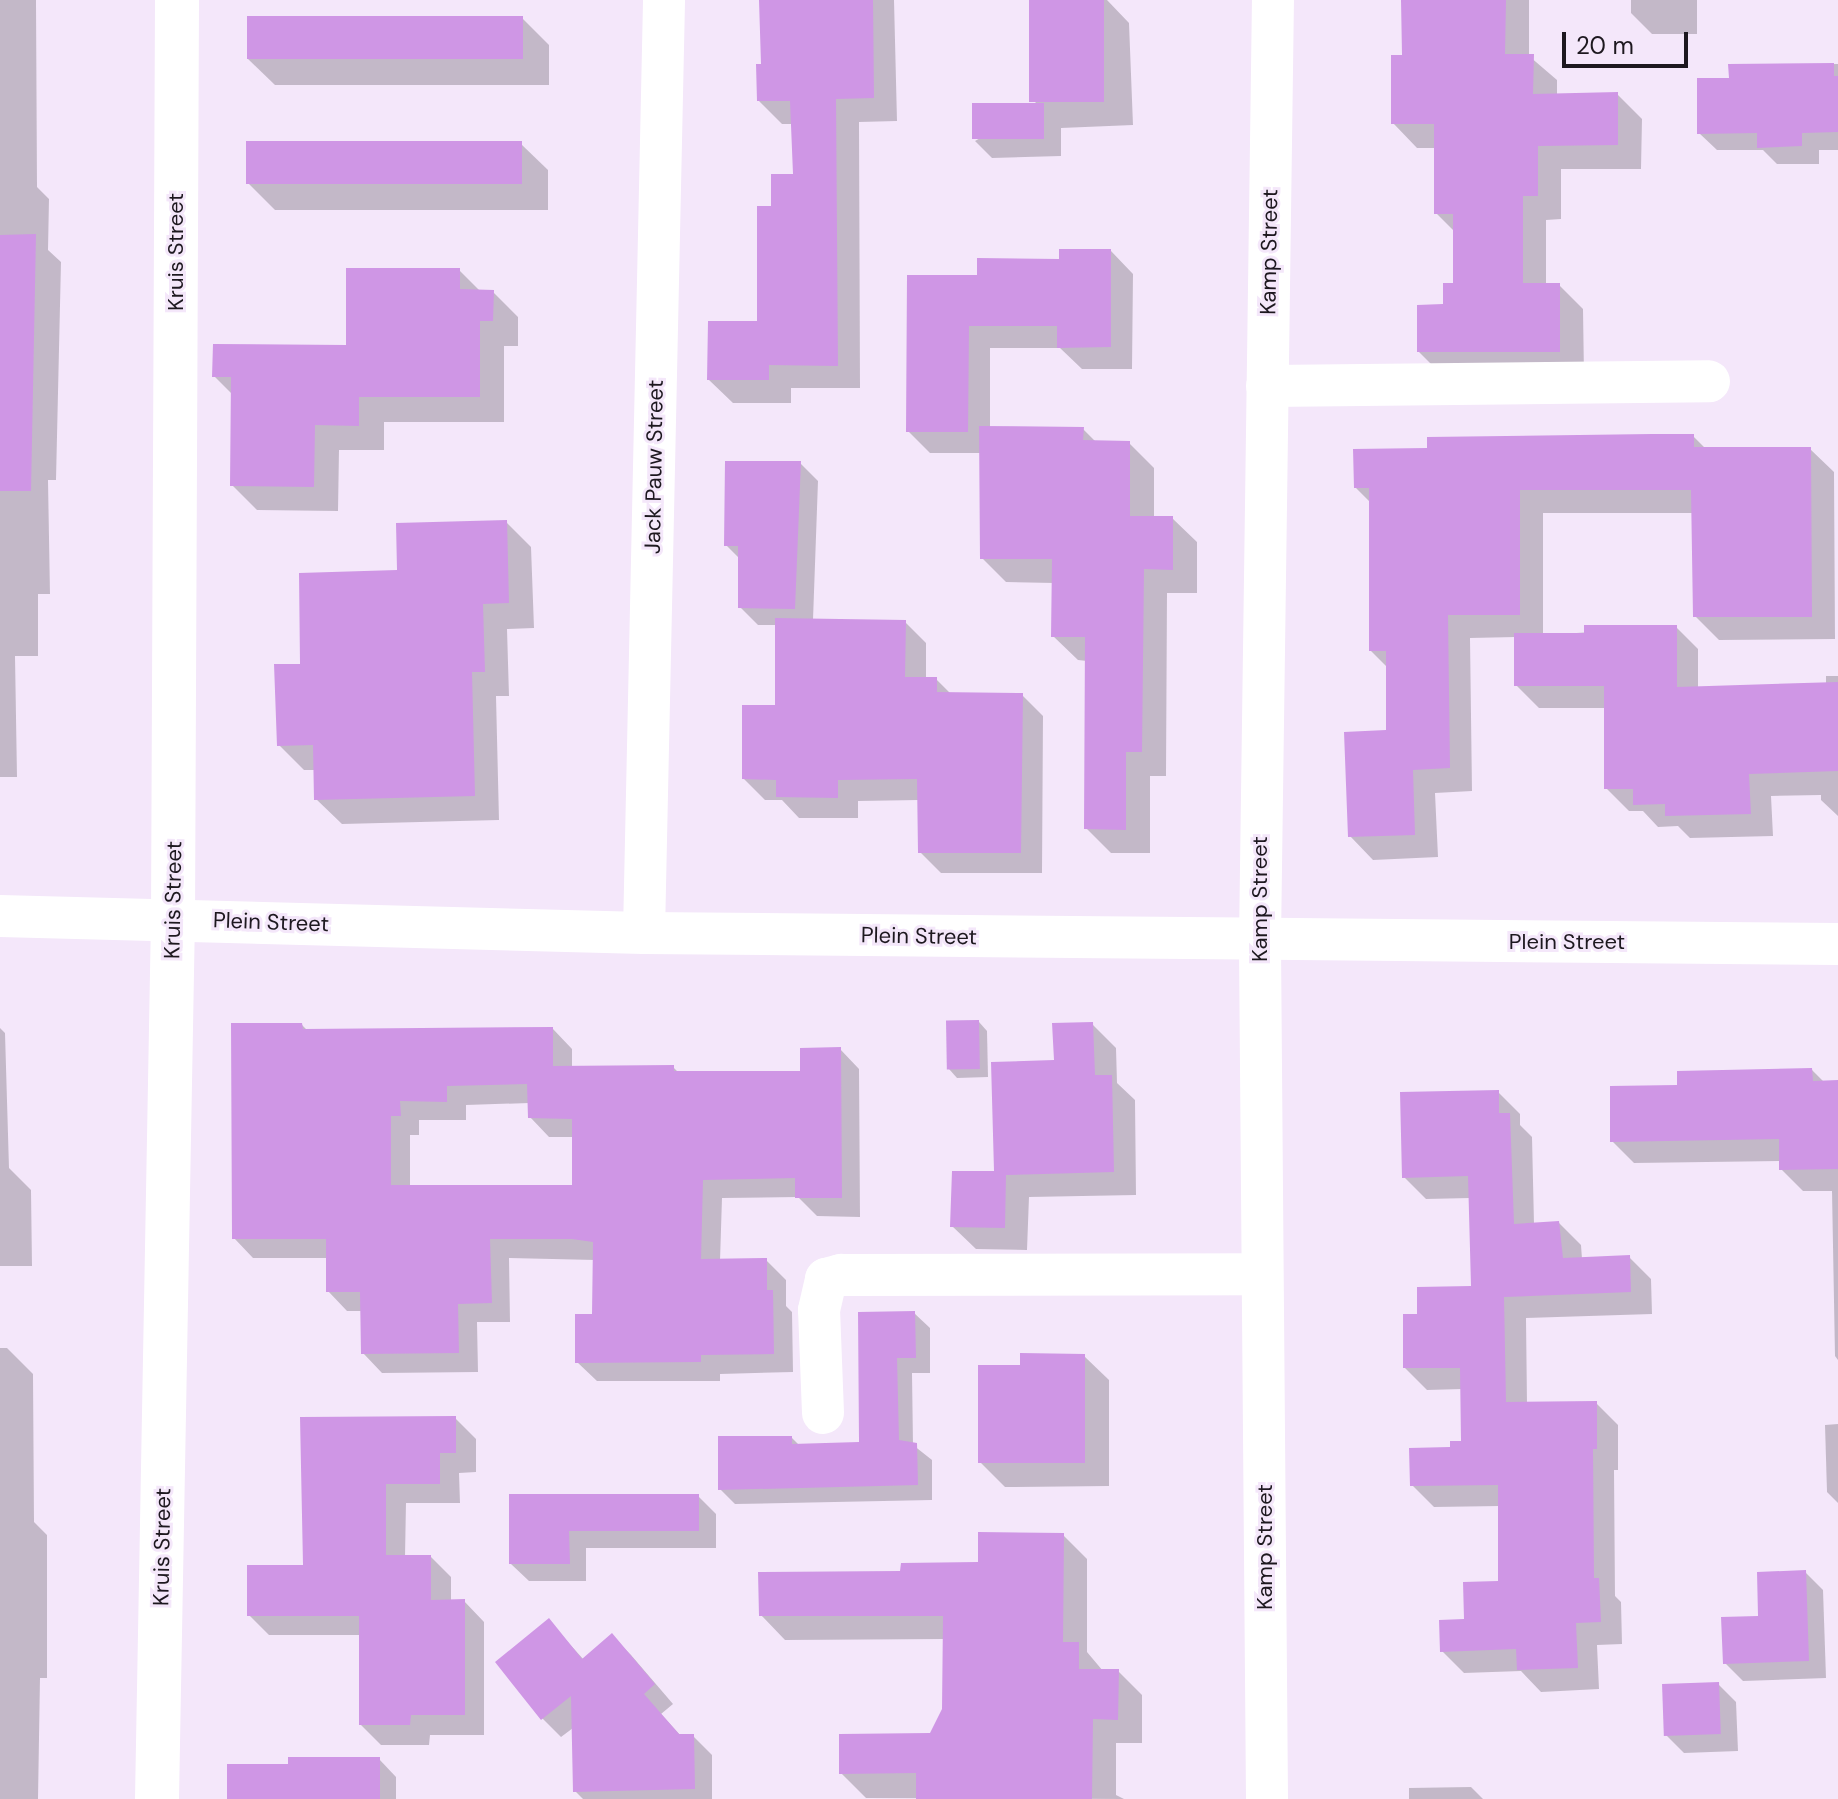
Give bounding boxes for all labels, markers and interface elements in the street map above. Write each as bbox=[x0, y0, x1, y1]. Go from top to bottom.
scale bar bbox=[1566, 16, 1692, 66]
text: 20 m bbox=[1576, 30, 1634, 61]
street label: Kamp Street bbox=[1255, 189, 1283, 315]
street label: Kruis Street bbox=[163, 193, 189, 311]
street label: Jack Pauw Street bbox=[639, 380, 669, 554]
street label: Kamp Street bbox=[1247, 836, 1273, 962]
street label: Kruis Street bbox=[159, 841, 187, 959]
street label: Plein Street bbox=[212, 907, 330, 937]
street label: Plein Street bbox=[861, 922, 977, 950]
street label: Plein Street bbox=[1509, 929, 1625, 955]
street label: Kamp Street bbox=[1252, 1484, 1278, 1610]
street label: Kruis Street bbox=[148, 1488, 176, 1606]

